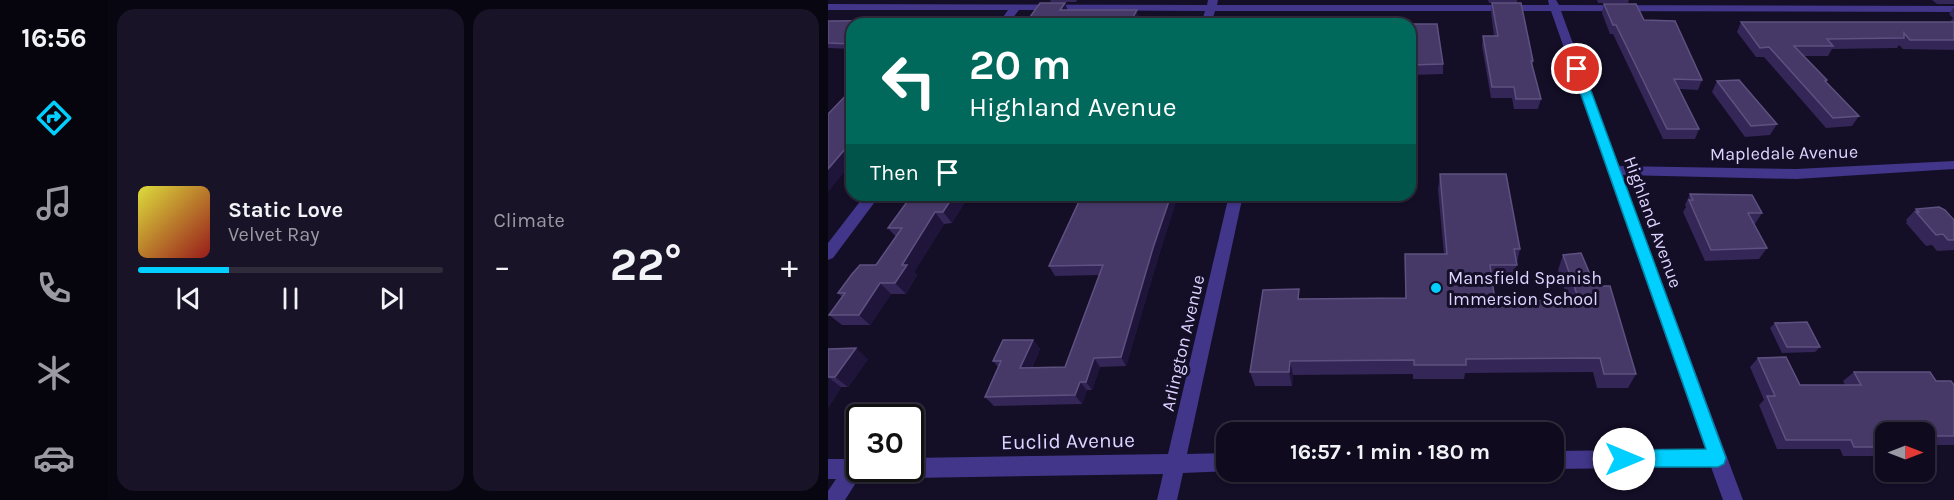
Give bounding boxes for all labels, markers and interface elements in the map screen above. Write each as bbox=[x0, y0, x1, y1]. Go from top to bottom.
text: 16:56 bbox=[21, 22, 87, 54]
text: 20 m bbox=[969, 40, 1071, 90]
icon: left bbox=[870, 42, 948, 120]
pin bbox=[1551, 43, 1602, 94]
icon: arrive bbox=[1560, 52, 1593, 85]
text: Highland Avenue bbox=[969, 91, 1177, 123]
icon: directions bbox=[33, 97, 75, 139]
street label: Mapledale Avenue bbox=[1710, 141, 1858, 165]
street label: Highland Avenue bbox=[1619, 153, 1687, 291]
icon: arrive bbox=[931, 156, 964, 189]
text: Then bbox=[870, 160, 919, 186]
icon: music bbox=[33, 182, 75, 224]
text: Static Love bbox=[228, 197, 343, 223]
text: Climate bbox=[494, 209, 565, 232]
text: Velvet Ray bbox=[228, 223, 320, 246]
text: 22° bbox=[610, 239, 682, 291]
text: − bbox=[494, 247, 511, 285]
text: + bbox=[781, 247, 798, 285]
icon: phone bbox=[33, 267, 75, 309]
place label: Mansfield Spanish Immersion School bbox=[1448, 267, 1602, 310]
street label: Arlington Avenue bbox=[1157, 273, 1209, 413]
marker: Mansfield Spanish Immersion School bbox=[1429, 281, 1443, 295]
icon: previous bbox=[172, 282, 205, 315]
icon: pause bbox=[274, 282, 307, 315]
icon: next bbox=[375, 282, 408, 315]
icon: climate bbox=[33, 352, 75, 394]
speed limit sign: 30 bbox=[846, 404, 924, 482]
north arrow bbox=[1875, 422, 1935, 482]
map controls bbox=[1875, 422, 1935, 482]
position arrow bbox=[1592, 427, 1656, 491]
street label: Euclid Avenue bbox=[1001, 428, 1135, 454]
icon: car bbox=[33, 437, 75, 479]
text: 16:57 · 1 min · 180 m bbox=[1290, 439, 1490, 465]

